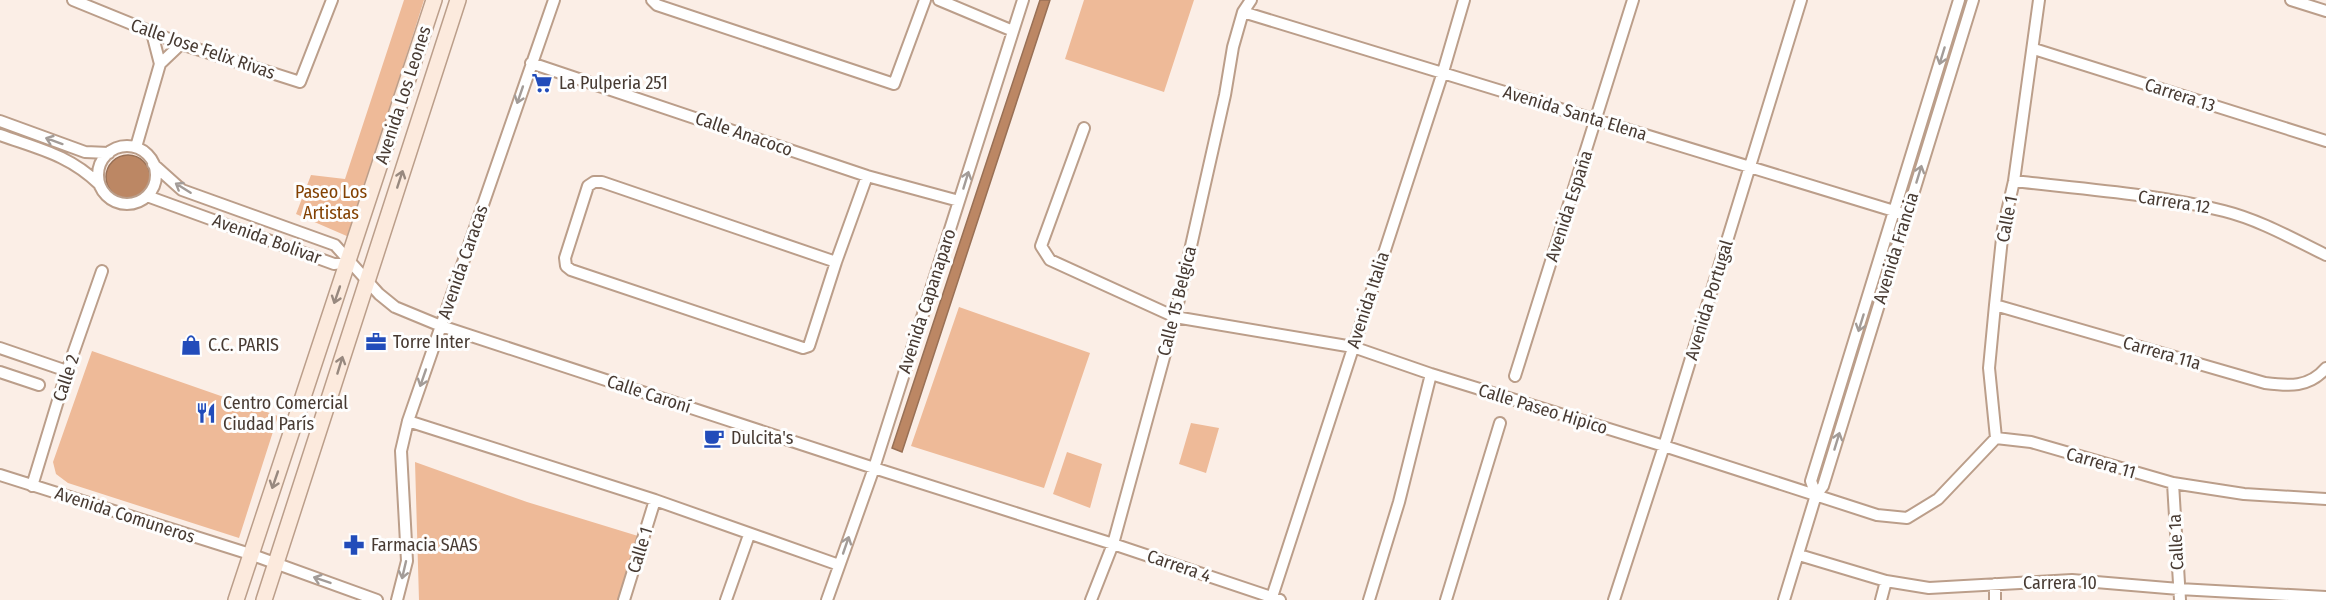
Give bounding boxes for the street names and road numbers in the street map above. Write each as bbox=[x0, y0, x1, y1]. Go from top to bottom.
street label: Calle Jose Felix Rivas bbox=[128, 14, 278, 84]
street label: Avenida Los Leones bbox=[370, 23, 436, 167]
street label: Carrera 13 bbox=[2142, 73, 2218, 117]
street label: Avenida Santa Elena bbox=[1500, 81, 1650, 145]
street label: Calle Anacoco bbox=[692, 107, 796, 161]
street label: Avenida España bbox=[1541, 147, 1597, 264]
street label: Carrera 12 bbox=[2136, 185, 2212, 219]
street label: Avenida Francia bbox=[1869, 189, 1923, 306]
street label: Calle 1 bbox=[1992, 194, 2022, 244]
street label: Avenida Caracas bbox=[433, 202, 493, 322]
street label: Avenida Bolivar bbox=[209, 209, 325, 269]
street label: Avenida Capanaparo bbox=[893, 226, 961, 376]
street label: Avenida Portugal bbox=[1680, 237, 1738, 363]
street label: Calle 15 Belgica bbox=[1153, 244, 1201, 358]
street label: Avenida Italia bbox=[1342, 249, 1394, 351]
street label: Carrera 11a bbox=[2120, 331, 2204, 375]
street label: Calle 2 bbox=[48, 352, 84, 404]
street label: Calle Caroní bbox=[604, 370, 694, 418]
street label: Calle Paseo Hipico bbox=[1476, 379, 1610, 439]
street label: Carrera 11 bbox=[2064, 443, 2138, 483]
street label: Avenida Comuneros bbox=[52, 482, 198, 548]
street label: Calle 1a bbox=[2164, 513, 2188, 571]
street label: Calle 1 bbox=[623, 524, 657, 576]
street label: Carrera 4 bbox=[1144, 545, 1214, 587]
street label: Carrera 10 bbox=[2023, 572, 2097, 594]

